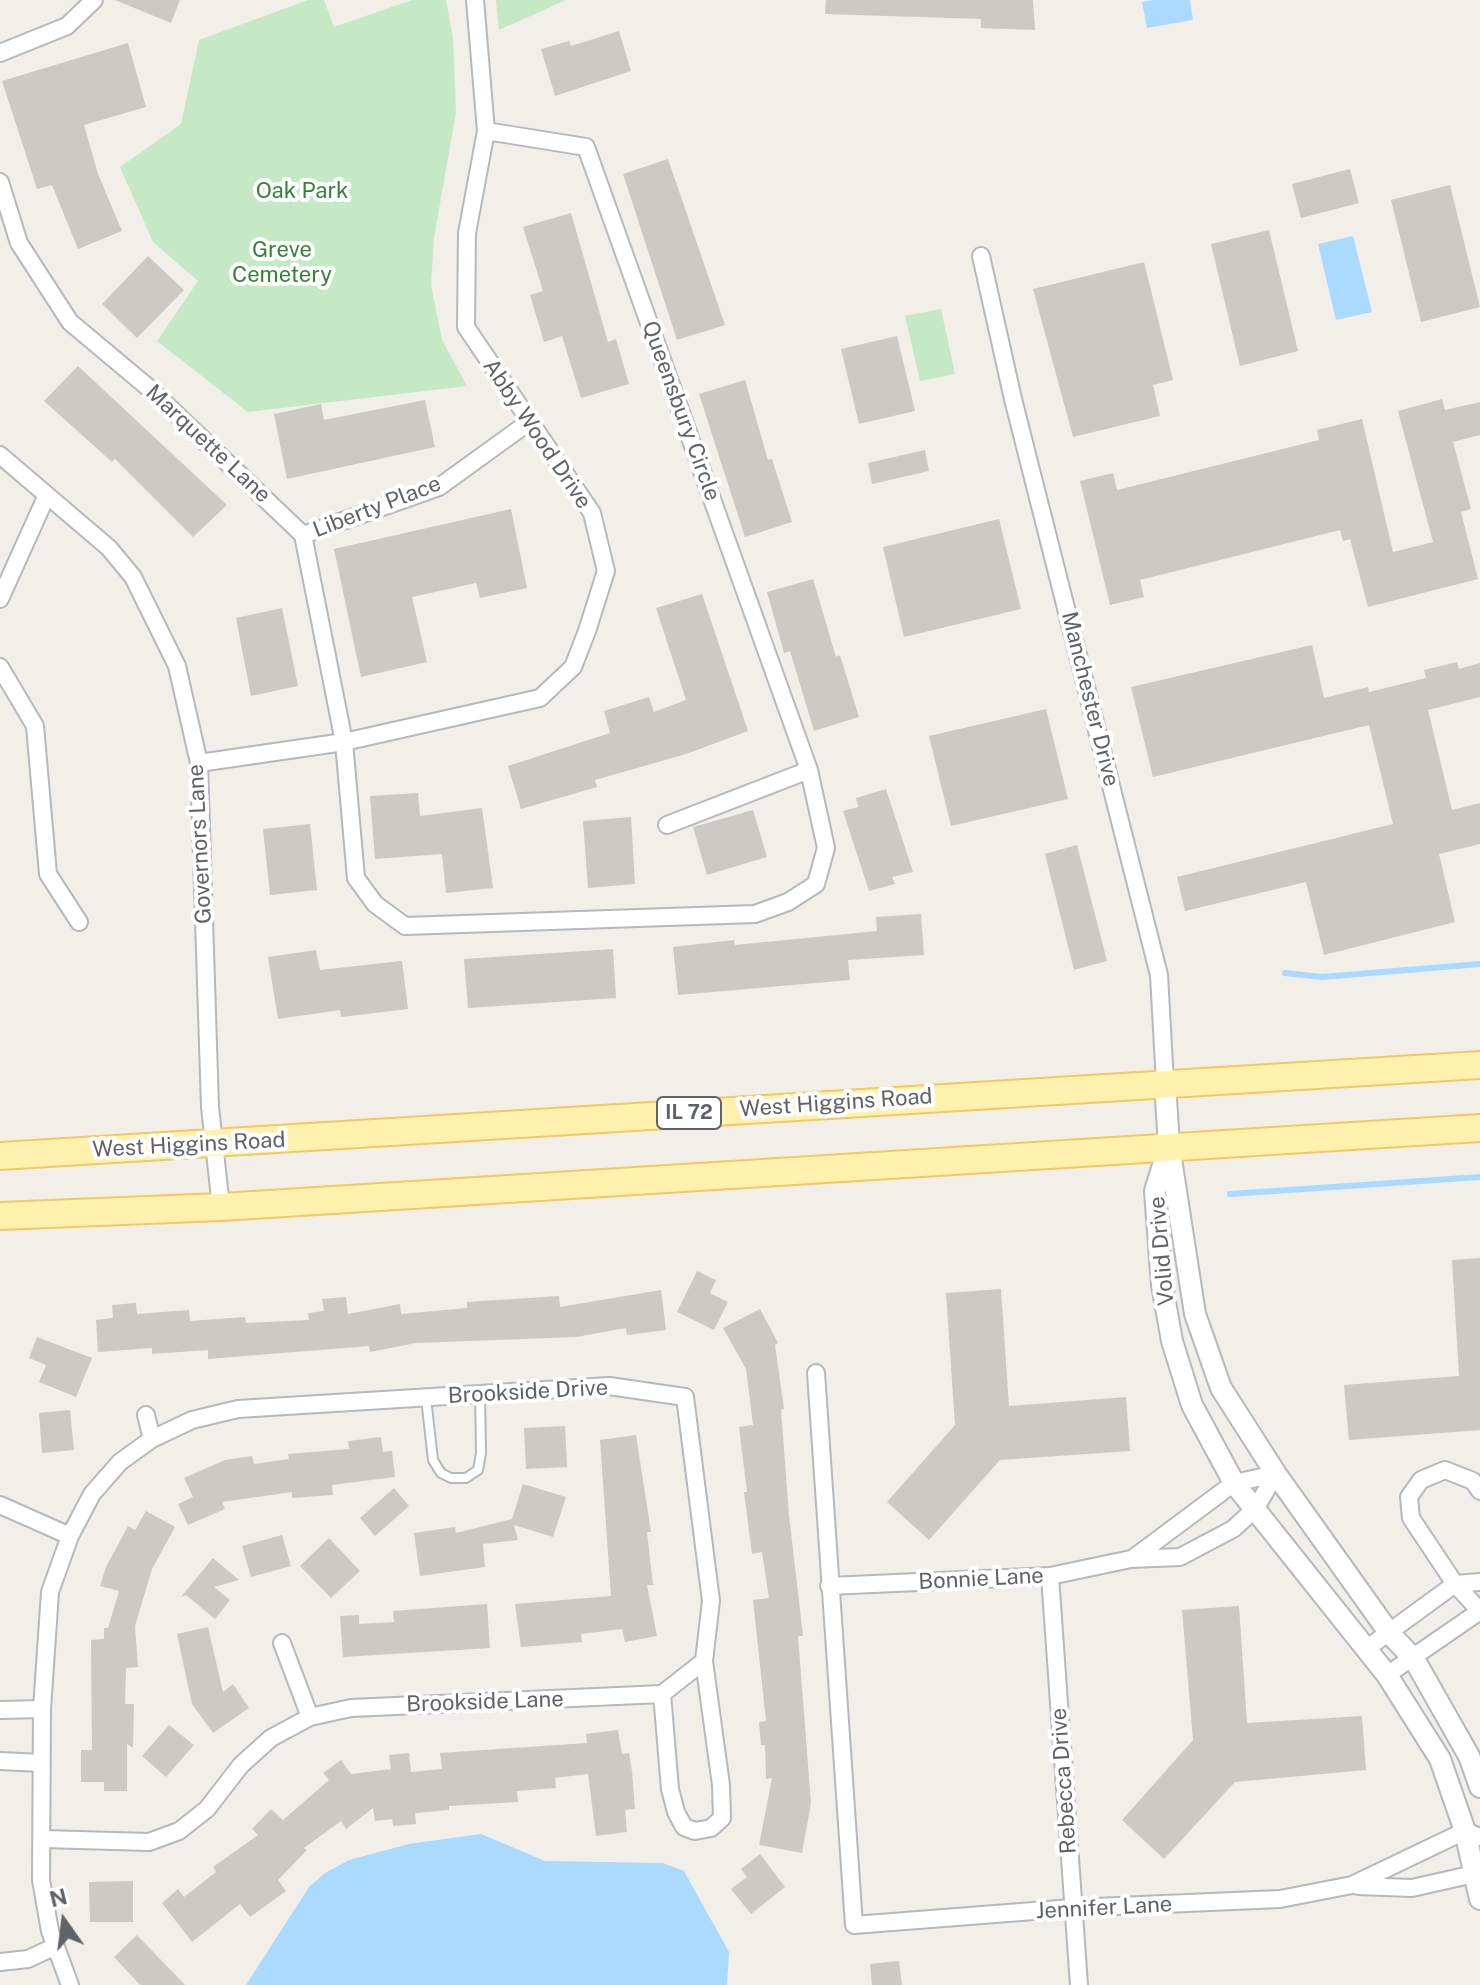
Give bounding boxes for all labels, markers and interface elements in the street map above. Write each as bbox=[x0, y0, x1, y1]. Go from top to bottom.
park label: Oak Park bbox=[256, 178, 348, 204]
park label: Greve Cemetery bbox=[232, 237, 332, 288]
street label: Queensbury Circle bbox=[636, 317, 726, 505]
street label: Abby Wood Drive bbox=[477, 354, 597, 514]
street label: Marquette Lane bbox=[140, 379, 276, 509]
street label: Liberty Place bbox=[309, 471, 445, 543]
street label: Manchester Drive bbox=[1055, 609, 1125, 789]
street label: Governors Lane bbox=[183, 763, 217, 925]
street label: West Higgins Road bbox=[739, 1083, 933, 1123]
road number: IL 72 bbox=[657, 1097, 721, 1129]
street label: West Higgins Road bbox=[92, 1127, 286, 1163]
street label: Volid Drive bbox=[1144, 1195, 1180, 1307]
street label: Brookside Drive bbox=[447, 1375, 609, 1409]
street label: Bonnie Lane bbox=[918, 1563, 1044, 1595]
street label: Brookside Lane bbox=[406, 1686, 564, 1718]
street label: Rebecca Drive bbox=[1046, 1707, 1082, 1855]
north arrow bbox=[24, 1881, 104, 1961]
text: N bbox=[47, 1883, 70, 1912]
street label: Jennifer Lane bbox=[1035, 1891, 1173, 1925]

